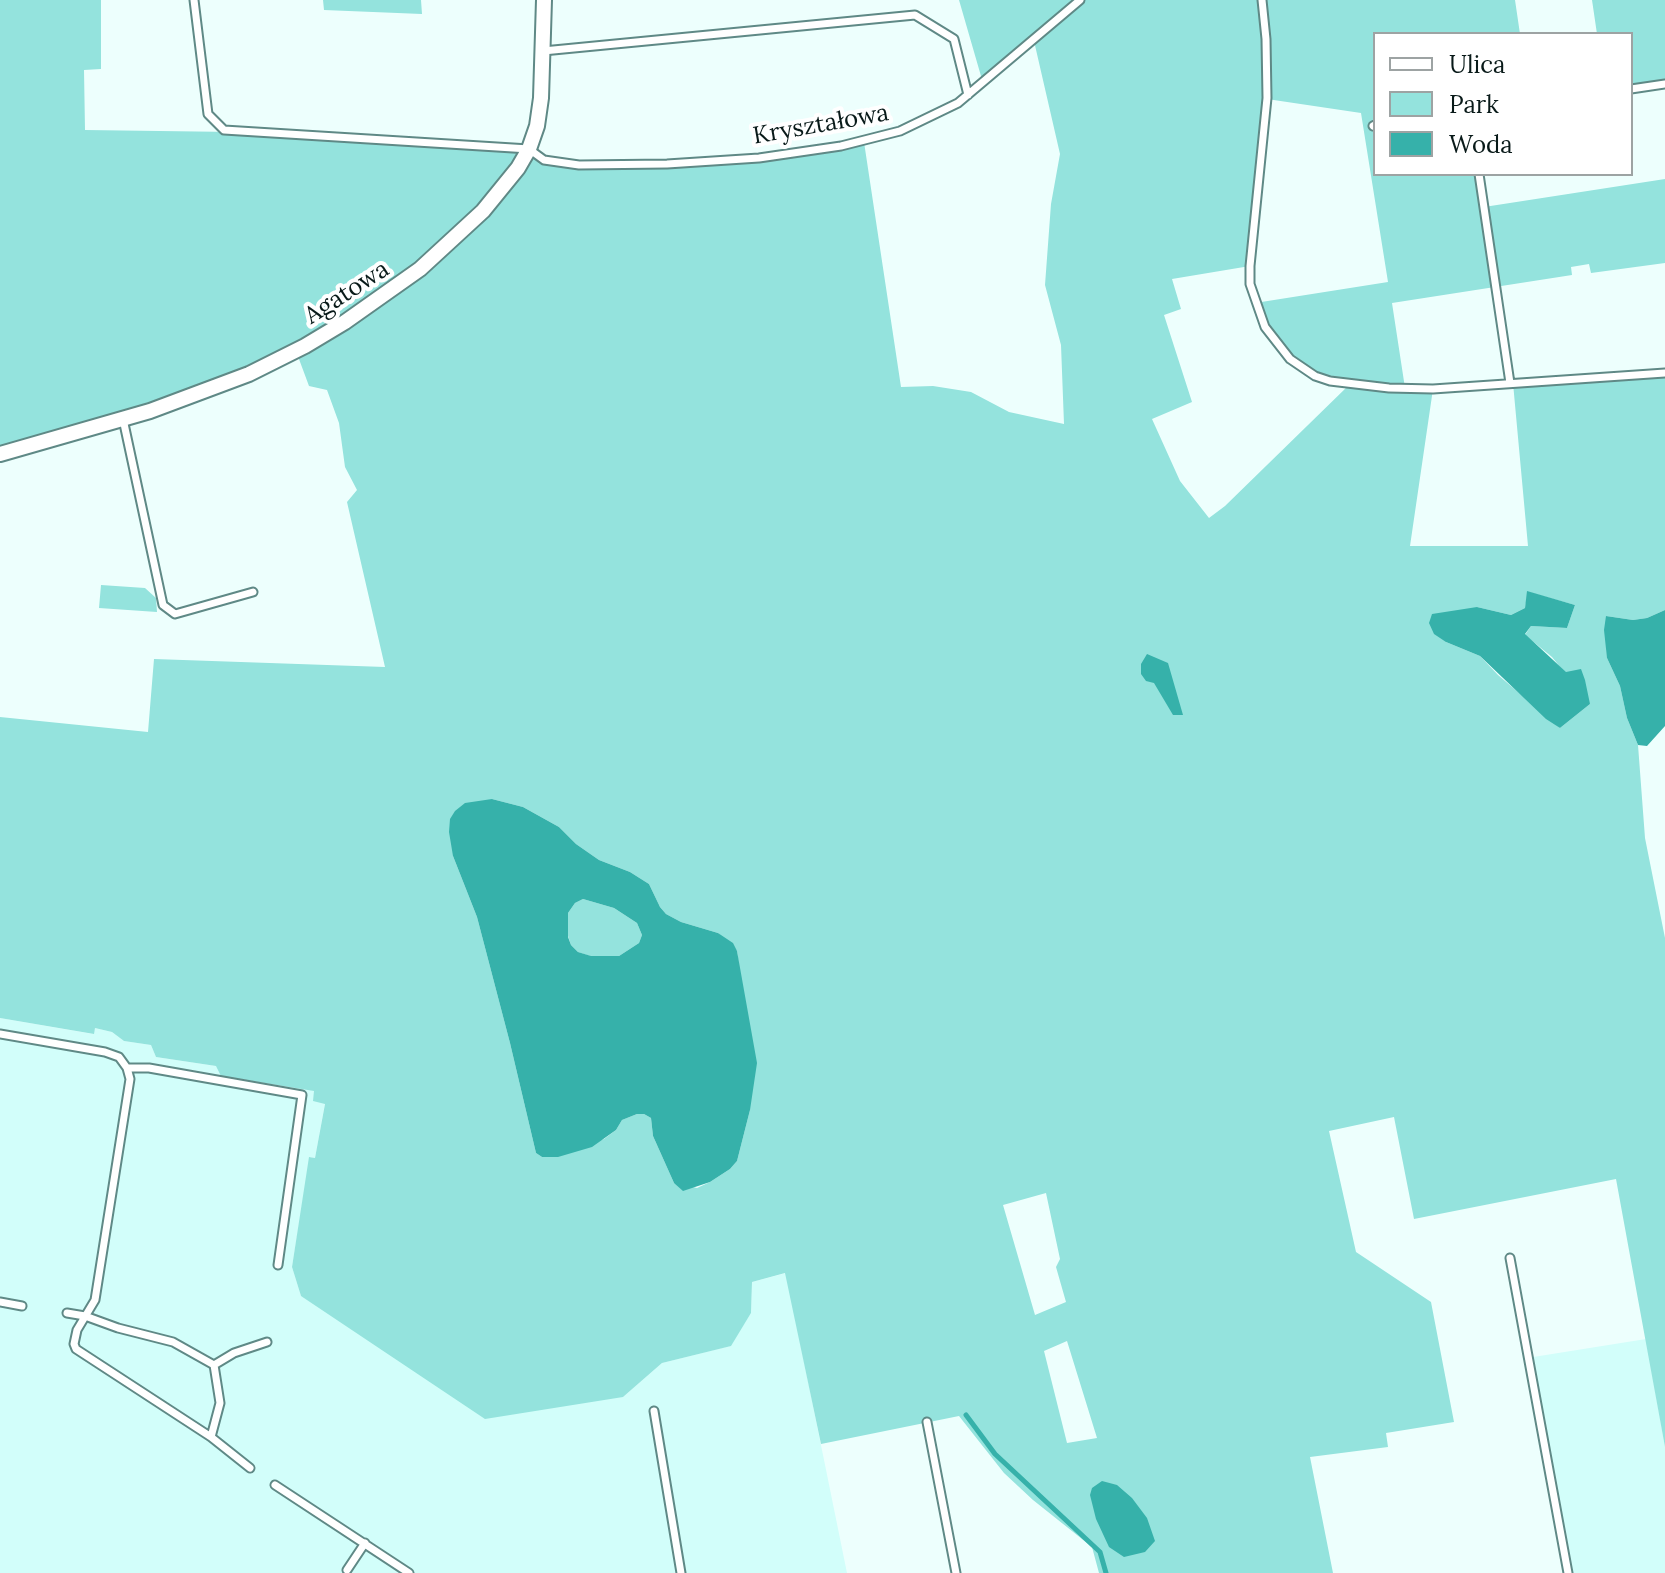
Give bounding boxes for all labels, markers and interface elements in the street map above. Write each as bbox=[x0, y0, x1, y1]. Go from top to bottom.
legend bbox=[1373, 32, 1633, 176]
text: Ulica bbox=[1449, 49, 1505, 80]
text: Park bbox=[1449, 89, 1499, 120]
street label: Kryształowa bbox=[751, 99, 891, 151]
text: Woda bbox=[1449, 129, 1513, 160]
street label: Agatowa bbox=[299, 255, 395, 331]

